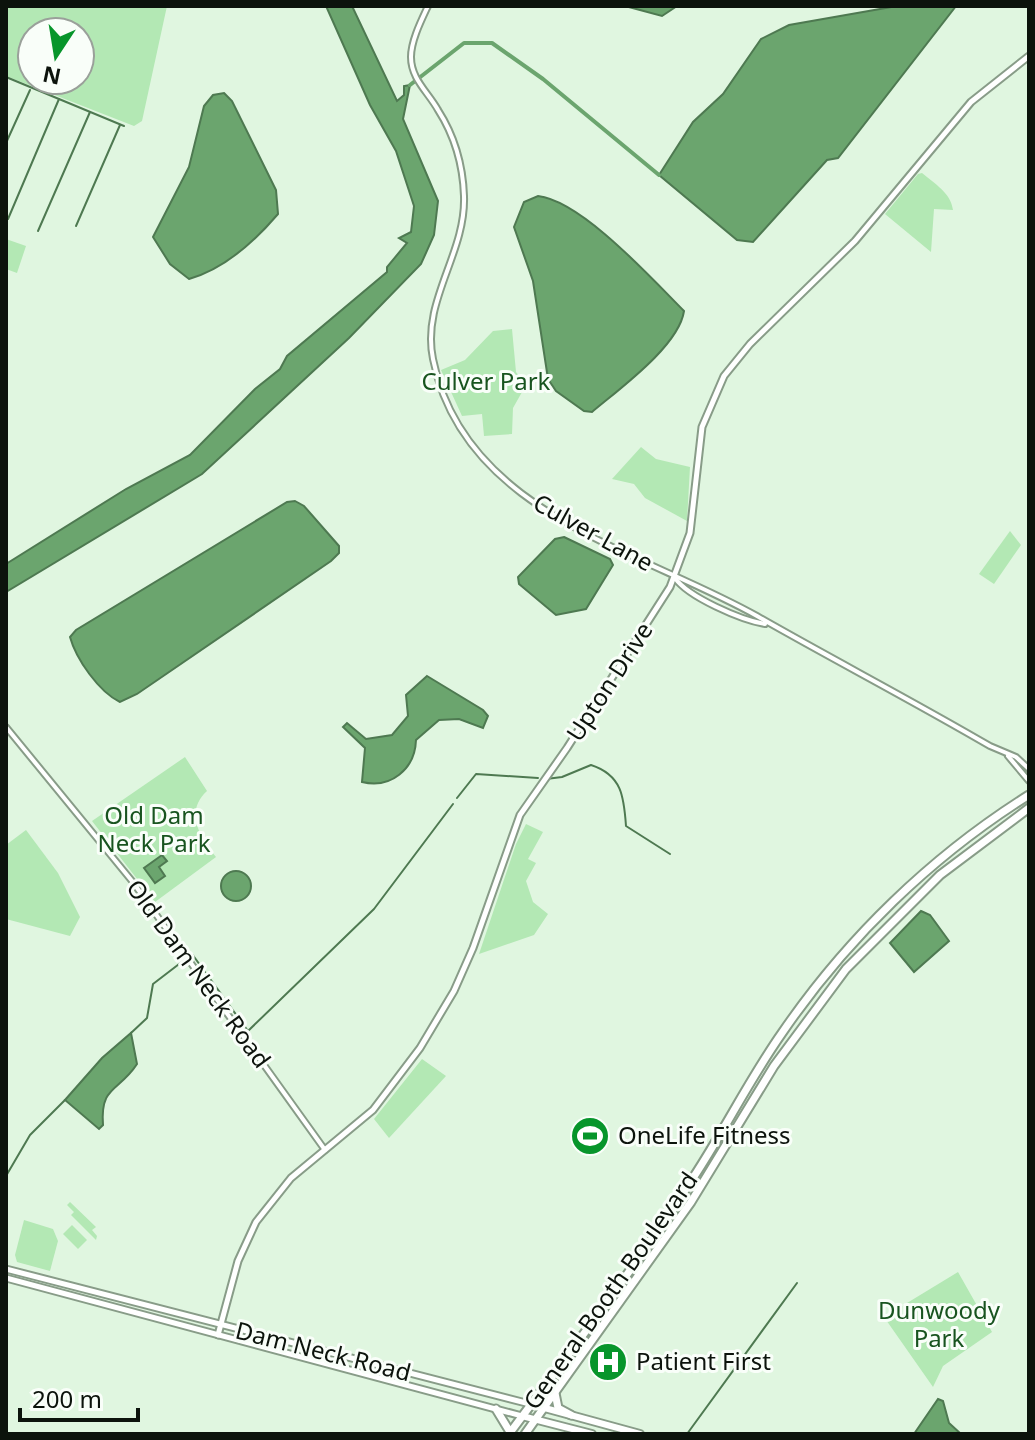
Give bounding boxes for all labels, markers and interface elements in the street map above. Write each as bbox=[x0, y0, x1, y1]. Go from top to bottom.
north arrow bbox=[16, 16, 96, 96]
text: N bbox=[40, 60, 64, 93]
park label: Culver Park bbox=[422, 364, 551, 397]
street label: Culver Lane bbox=[528, 485, 660, 578]
street label: Upton Drive bbox=[558, 615, 660, 747]
park label: Old Dam Neck Park bbox=[97, 798, 211, 859]
street label: Old Dam Neck Road bbox=[120, 872, 279, 1074]
sports icon: OneLife Fitness bbox=[569, 1115, 611, 1157]
place label: OneLife Fitness bbox=[618, 1118, 791, 1151]
street label: General Booth Boulevard bbox=[515, 1165, 704, 1416]
park label: Dunwoody Park bbox=[878, 1293, 1001, 1354]
street label: Dam Neck Road bbox=[232, 1313, 415, 1388]
hospital icon: Patient First bbox=[587, 1341, 629, 1383]
place label: Patient First bbox=[636, 1344, 771, 1377]
scale bar bbox=[20, 1372, 138, 1422]
text: 200 m bbox=[32, 1382, 102, 1415]

